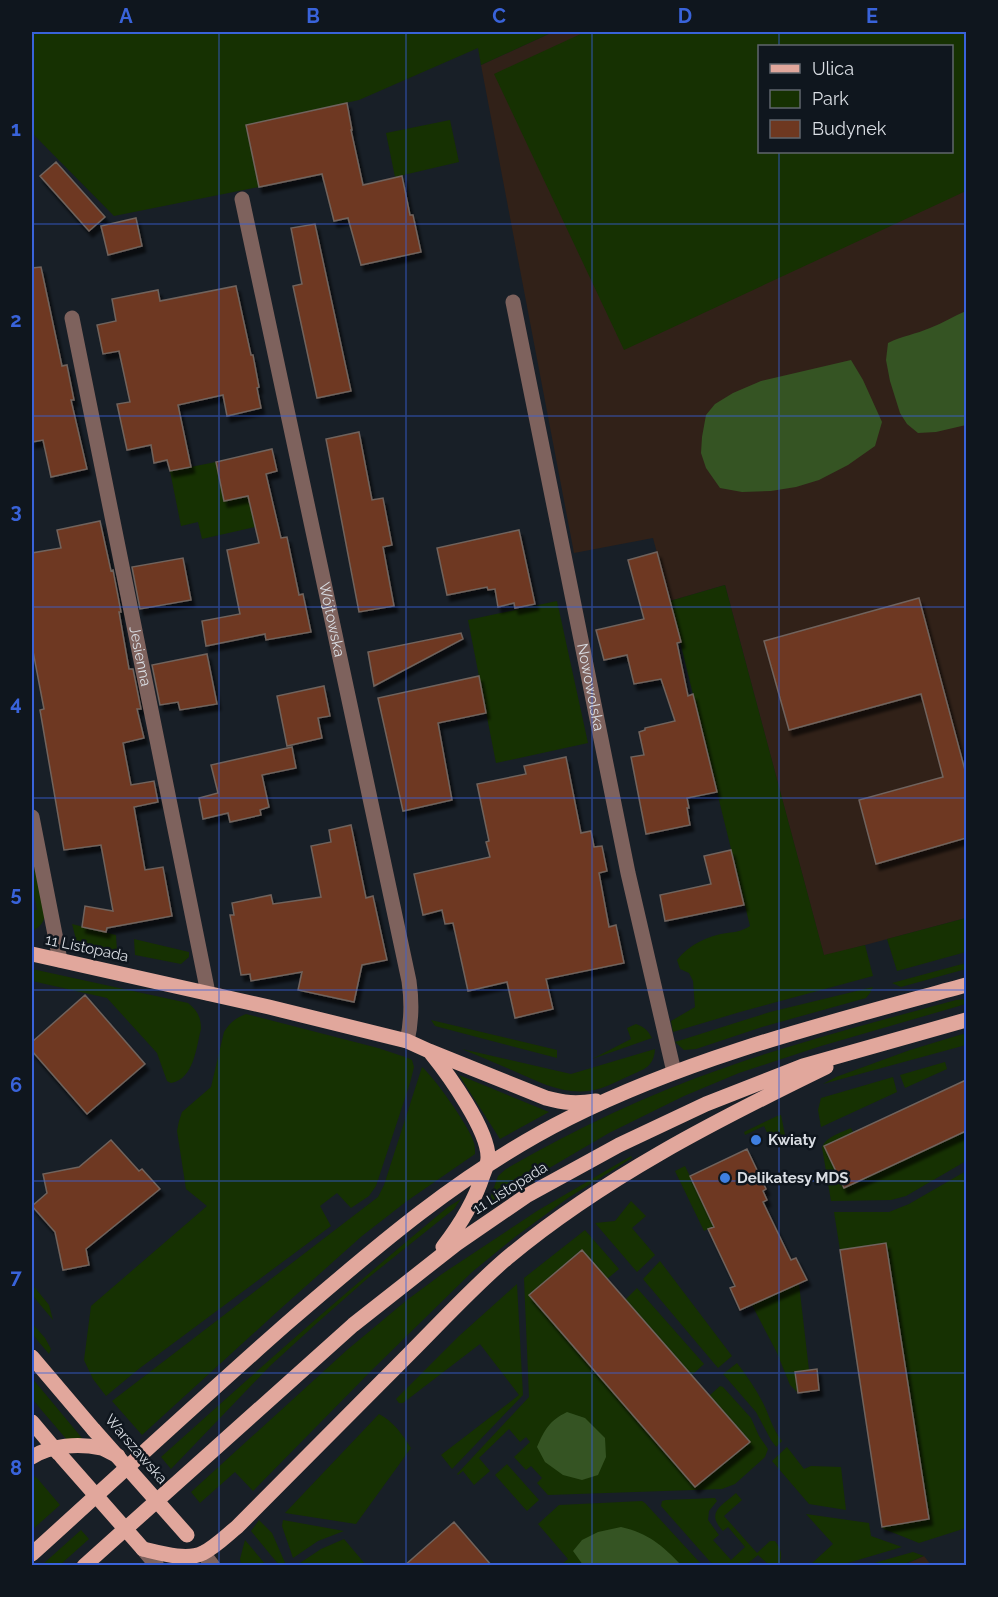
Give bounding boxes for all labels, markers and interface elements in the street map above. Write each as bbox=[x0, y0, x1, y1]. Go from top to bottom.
text: A bbox=[119, 4, 133, 28]
text: B bbox=[306, 4, 320, 28]
text: C bbox=[492, 4, 506, 28]
text: D bbox=[678, 4, 692, 28]
text: E bbox=[866, 4, 878, 28]
legend bbox=[758, 45, 953, 153]
text: Ulica bbox=[812, 58, 854, 79]
text: Park bbox=[812, 88, 849, 109]
text: 1 bbox=[11, 117, 21, 141]
text: Budynek bbox=[812, 118, 887, 139]
text: 2 bbox=[10, 308, 22, 332]
text: 3 bbox=[10, 499, 22, 523]
street label: Wójtowska bbox=[315, 580, 349, 659]
street label: Jesienna bbox=[125, 625, 155, 688]
street label: Nowowolska bbox=[573, 642, 608, 733]
text: 4 bbox=[10, 691, 22, 715]
text: 5 bbox=[10, 882, 22, 906]
street label: 11 Listopada bbox=[44, 930, 130, 966]
text: 6 bbox=[10, 1073, 22, 1097]
place label: Kwiaty bbox=[768, 1131, 817, 1149]
marker: Kwiaty bbox=[749, 1133, 763, 1147]
street label: 11 Listopada bbox=[469, 1158, 551, 1218]
place label: Delikatesy MDS bbox=[737, 1169, 848, 1187]
marker: Delikatesy MDS bbox=[718, 1171, 732, 1185]
text: 7 bbox=[10, 1265, 22, 1289]
street label: Warszawska bbox=[101, 1411, 171, 1487]
text: 8 bbox=[10, 1456, 22, 1480]

